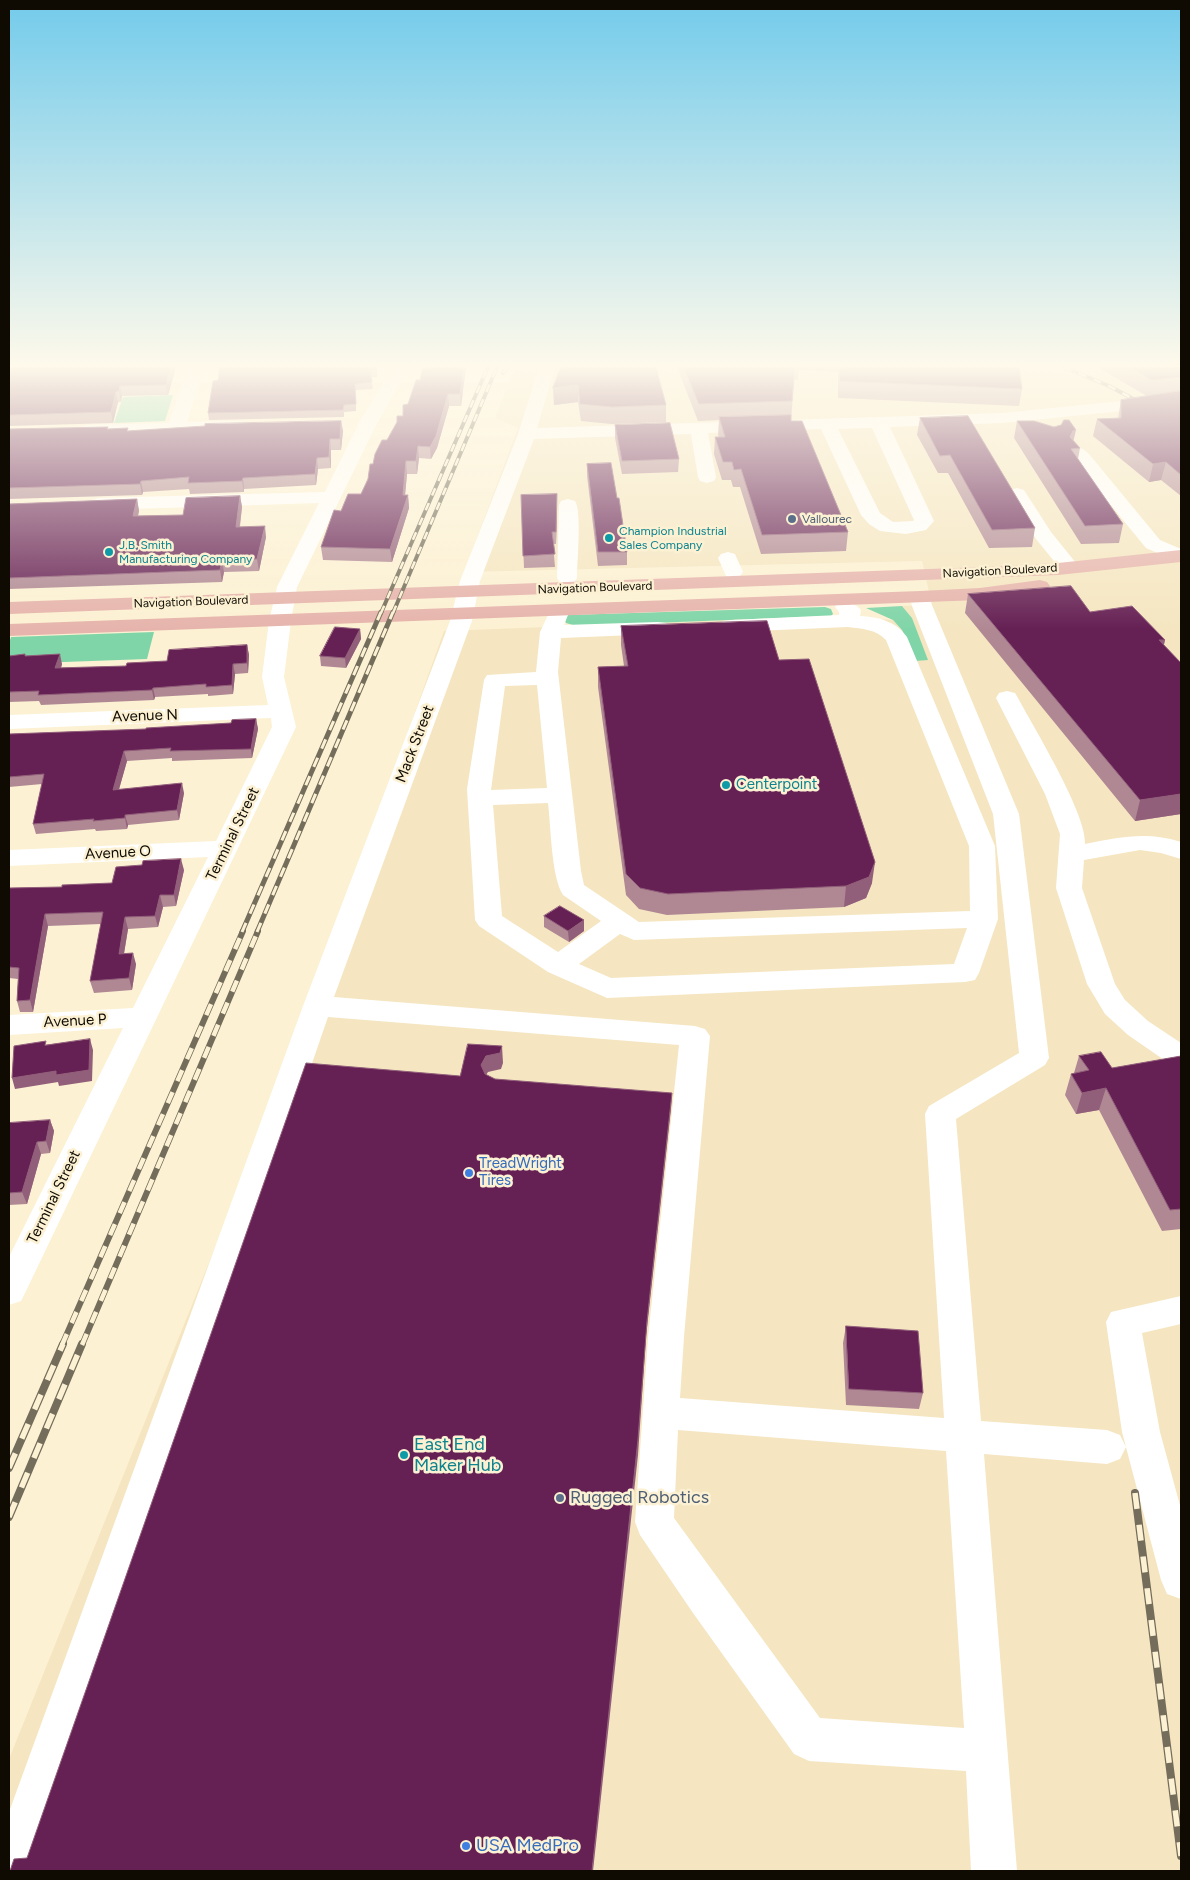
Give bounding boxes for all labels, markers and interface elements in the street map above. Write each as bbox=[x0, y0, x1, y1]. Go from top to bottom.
place label: Vallourec bbox=[802, 512, 852, 526]
marker: Vallourec bbox=[786, 513, 798, 525]
place label: Champion Industrial Sales Company bbox=[619, 524, 727, 552]
marker: Champion Industrial Sales Company bbox=[603, 532, 615, 544]
place label: J.B. Smith Manufacturing Company bbox=[119, 538, 252, 566]
marker: J.B. Smith Manufacturing Company bbox=[103, 546, 115, 558]
street label: Navigation Boulevard bbox=[942, 561, 1058, 581]
street label: Navigation Boulevard bbox=[537, 579, 653, 597]
street label: Navigation Boulevard bbox=[133, 593, 249, 611]
street label: Mack Street bbox=[392, 703, 438, 785]
street label: Avenue N bbox=[112, 706, 178, 726]
place label: Centerpoint bbox=[736, 776, 817, 794]
marker: Centerpoint bbox=[720, 779, 732, 791]
street label: Terminal Street bbox=[203, 784, 263, 884]
street label: Avenue O bbox=[85, 842, 151, 864]
street label: Avenue P bbox=[43, 1010, 107, 1032]
street label: Terminal Street bbox=[24, 1147, 84, 1247]
place label: TreadWright Tires bbox=[479, 1155, 562, 1190]
marker: TreadWright Tires bbox=[463, 1167, 475, 1179]
place label: East End Maker Hub bbox=[414, 1434, 501, 1476]
marker: East End Maker Hub bbox=[398, 1449, 410, 1461]
place label: Rugged Robotics bbox=[570, 1487, 709, 1509]
marker: Rugged Robotics bbox=[554, 1492, 566, 1504]
place label: USA MedPro bbox=[476, 1835, 579, 1857]
marker: USA MedPro bbox=[460, 1840, 472, 1852]

